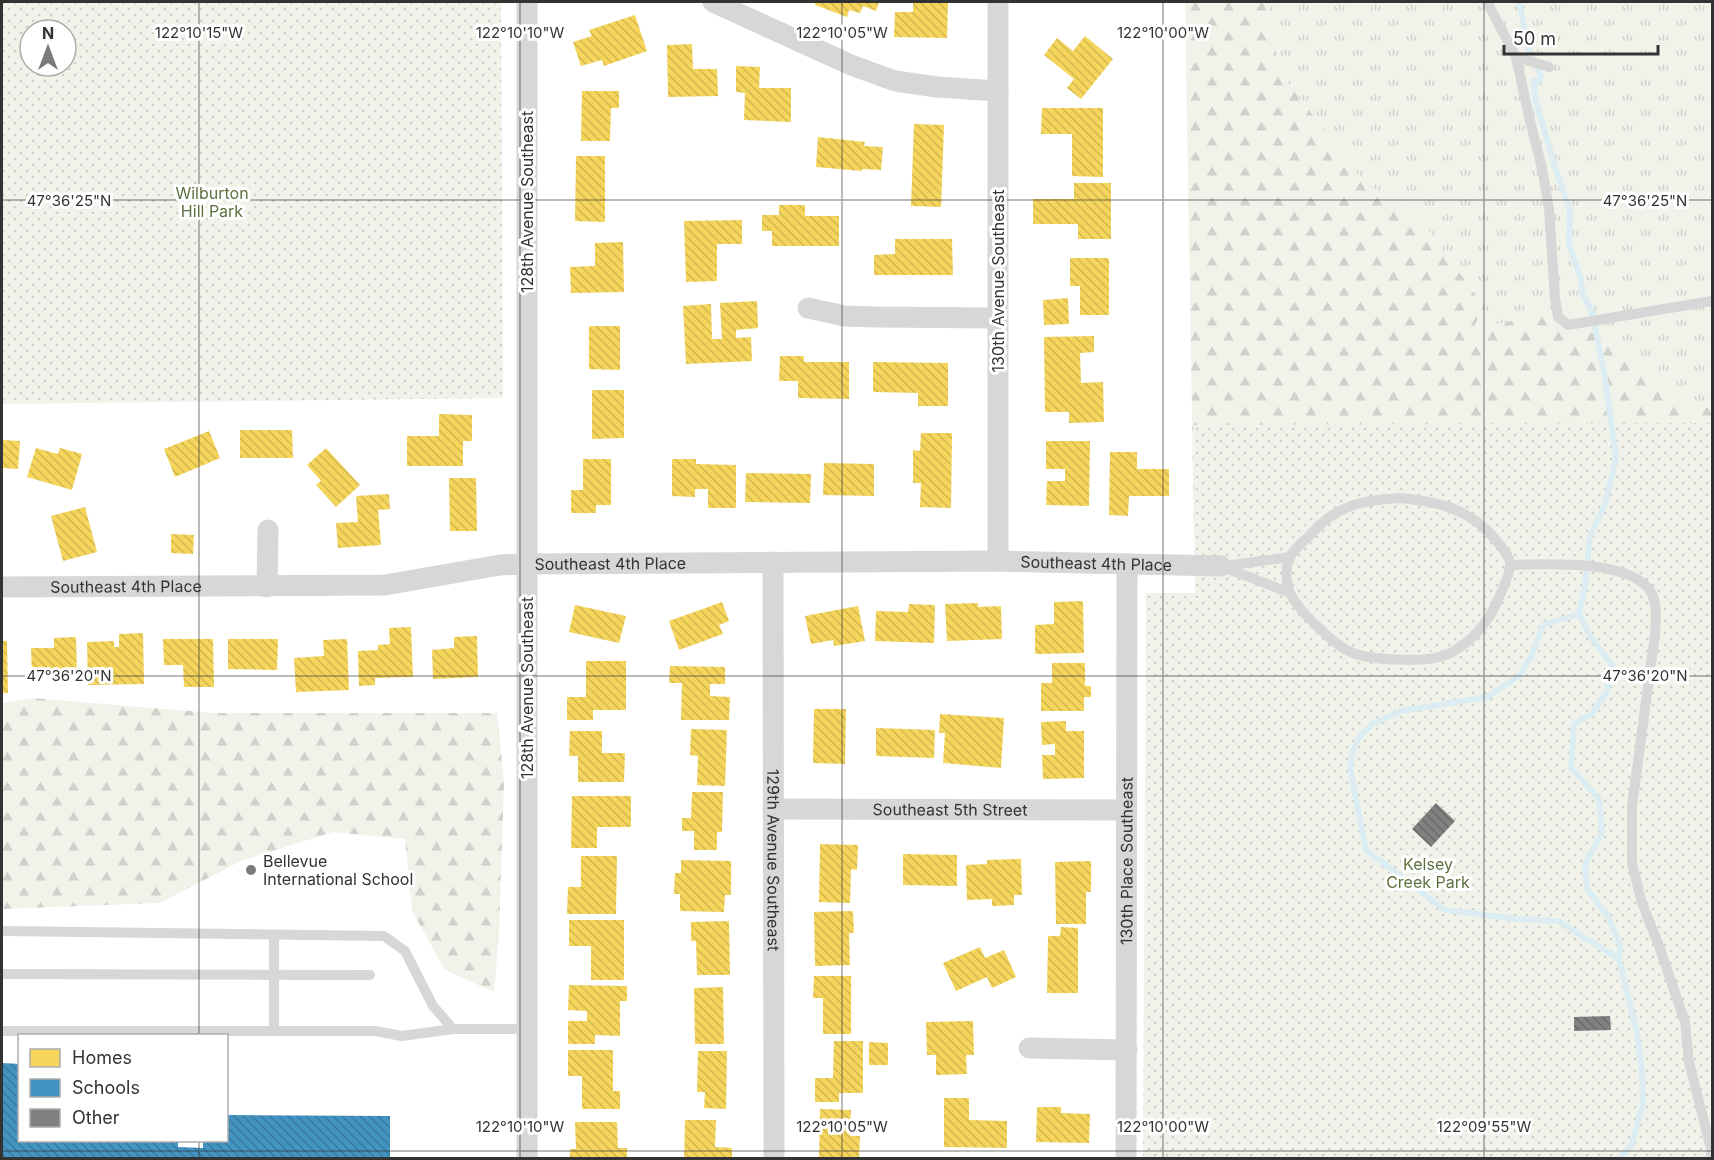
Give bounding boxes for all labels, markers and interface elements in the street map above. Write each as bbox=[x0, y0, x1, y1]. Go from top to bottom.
north arrow bbox=[18, 18, 78, 78]
scale bar bbox=[1504, 18, 1658, 56]
text: N bbox=[42, 23, 54, 43]
text: 122°10'15"W bbox=[155, 23, 243, 42]
text: 122°10'10"W bbox=[476, 23, 565, 42]
text: 122°10'05"W bbox=[796, 23, 888, 42]
text: 122°10'00"W bbox=[1117, 23, 1209, 42]
text: 50 m bbox=[1513, 28, 1556, 49]
street label: 128th Avenue Southeast bbox=[517, 111, 537, 293]
park label: Wilburton Hill Park bbox=[175, 183, 249, 221]
street label: 130th Avenue Southeast bbox=[988, 190, 1008, 372]
text: 47°36'25"N bbox=[27, 191, 111, 210]
text: 47°36'25"N bbox=[1603, 191, 1687, 210]
street label: Southeast 4th Place bbox=[1020, 552, 1172, 575]
street label: Southeast 4th Place bbox=[534, 553, 686, 574]
street label: Southeast 4th Place bbox=[50, 576, 202, 597]
street label: 128th Avenue Southeast bbox=[517, 597, 537, 779]
text: 47°36'20"N bbox=[27, 666, 111, 685]
text: 47°36'20"N bbox=[1603, 666, 1687, 685]
street label: 129th Avenue Southeast bbox=[763, 769, 784, 951]
street label: 130th Place Southeast bbox=[1116, 777, 1137, 945]
street label: Southeast 5th Street bbox=[873, 799, 1027, 820]
place label: Bellevue International School bbox=[263, 851, 413, 889]
park label: Kelsey Creek Park bbox=[1386, 854, 1470, 892]
marker: Bellevue International School bbox=[244, 863, 258, 877]
legend bbox=[18, 1034, 228, 1142]
text: Homes bbox=[72, 1047, 132, 1068]
text: Schools bbox=[72, 1077, 140, 1098]
text: Other bbox=[72, 1107, 120, 1128]
text: 122°10'10"W bbox=[476, 1117, 565, 1136]
text: 122°10'05"W bbox=[796, 1117, 888, 1136]
text: 122°10'00"W bbox=[1117, 1117, 1209, 1136]
text: 122°09'55"W bbox=[1437, 1117, 1531, 1136]

